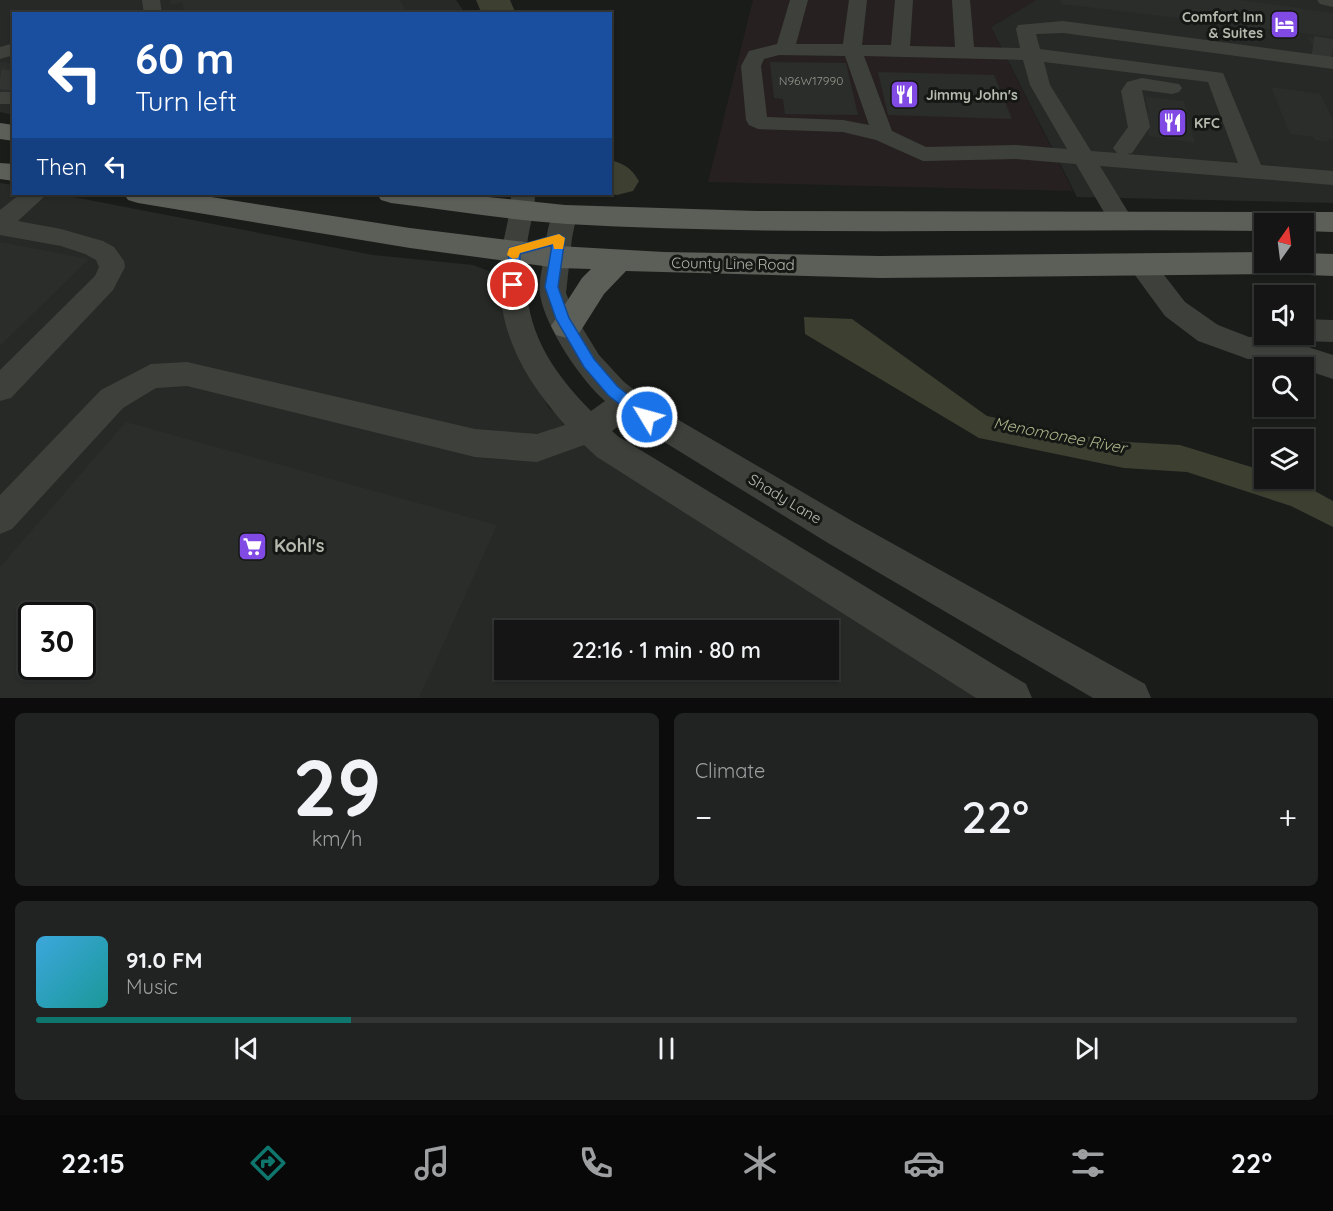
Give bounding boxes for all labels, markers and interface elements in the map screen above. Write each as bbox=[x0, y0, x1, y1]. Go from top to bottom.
place label: Comfort Inn & Suites bbox=[1182, 8, 1263, 42]
hotel icon: Comfort Inn & Suites bbox=[1268, 9, 1300, 41]
text: 60 m bbox=[135, 32, 235, 85]
icon: left bbox=[36, 36, 114, 114]
house number: N96W17990 bbox=[779, 73, 843, 88]
restaurant icon: Jimmy John's bbox=[889, 79, 921, 111]
text: Turn left bbox=[135, 84, 237, 118]
place label: Jimmy John's bbox=[926, 86, 1018, 104]
restaurant icon: KFC bbox=[1157, 107, 1189, 139]
place label: KFC bbox=[1194, 114, 1220, 132]
icon: left bbox=[99, 150, 132, 183]
text: Then bbox=[36, 153, 87, 181]
north arrow bbox=[1254, 213, 1314, 273]
map controls bbox=[1254, 213, 1314, 489]
street label: County Line Road bbox=[671, 253, 795, 274]
pin bbox=[487, 259, 538, 310]
icon: arrive bbox=[496, 268, 529, 301]
button: sound bbox=[1254, 285, 1314, 345]
button: search bbox=[1254, 357, 1314, 417]
position arrow bbox=[615, 385, 679, 449]
water label: Menomonee River bbox=[992, 412, 1130, 458]
button: layers bbox=[1254, 429, 1314, 489]
street label: Shady Lane bbox=[745, 469, 825, 528]
supermarket icon: Kohl's bbox=[237, 530, 269, 562]
place label: Kohl's bbox=[274, 534, 325, 557]
speed limit sign: 30 bbox=[18, 602, 96, 680]
text: 22:16 · 1 min · 80 m bbox=[572, 636, 761, 664]
text: 29 bbox=[293, 738, 381, 836]
text: Climate bbox=[695, 758, 765, 783]
text: 22° bbox=[962, 788, 1029, 844]
text: − bbox=[695, 796, 712, 837]
text: + bbox=[1278, 796, 1297, 837]
text: km/h bbox=[312, 826, 362, 851]
text: 91.0 FM bbox=[126, 946, 203, 974]
text: Music bbox=[126, 974, 178, 999]
icon: previous bbox=[230, 1032, 263, 1065]
icon: pause bbox=[650, 1032, 683, 1065]
icon: next bbox=[1070, 1032, 1103, 1065]
icon: directions bbox=[247, 1142, 289, 1184]
icon: music bbox=[411, 1142, 453, 1184]
icon: phone bbox=[575, 1142, 617, 1184]
icon: climate bbox=[739, 1142, 781, 1184]
icon: car bbox=[903, 1142, 945, 1184]
icon: filters bbox=[1067, 1142, 1109, 1184]
text: 22:15 bbox=[61, 1146, 125, 1180]
text: 22° bbox=[1231, 1146, 1272, 1180]

